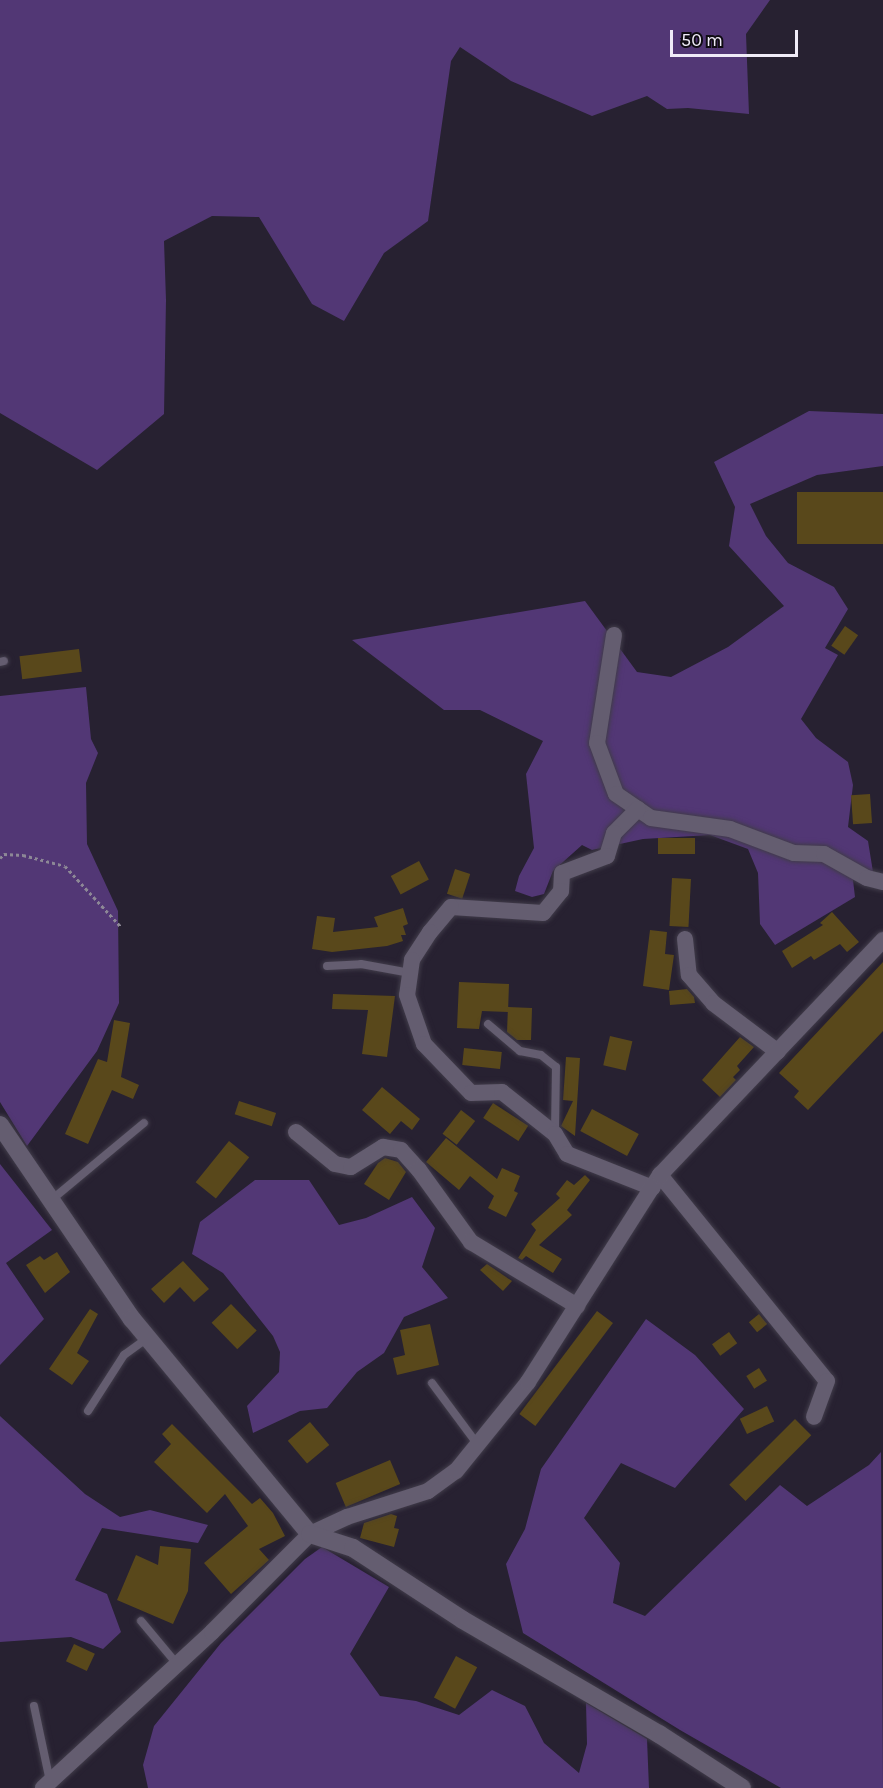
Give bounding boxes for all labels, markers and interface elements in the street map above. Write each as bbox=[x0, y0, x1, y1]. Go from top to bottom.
scale bar bbox=[673, 18, 800, 56]
text: 50 m bbox=[681, 29, 723, 51]

